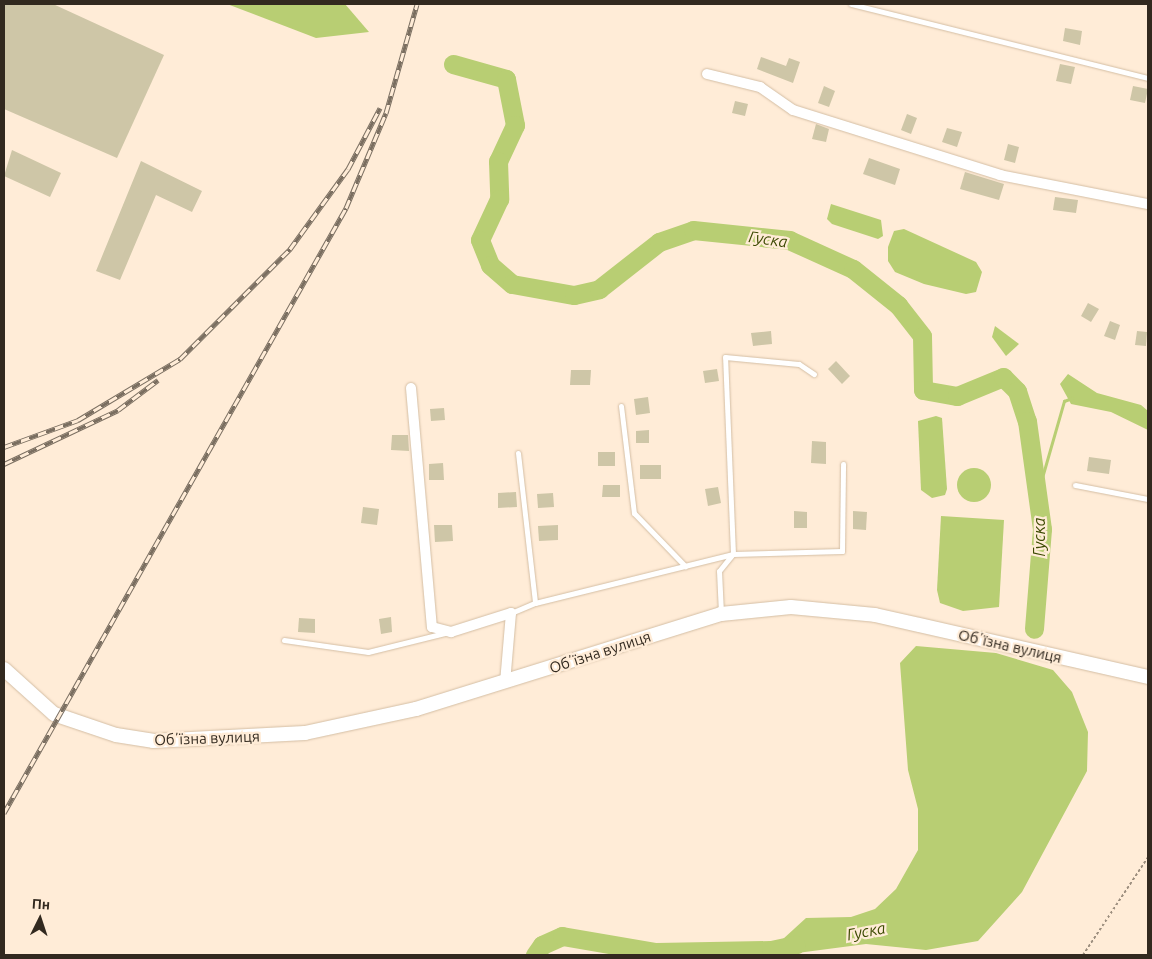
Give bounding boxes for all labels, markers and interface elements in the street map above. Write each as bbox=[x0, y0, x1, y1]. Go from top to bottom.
water label: Гуска bbox=[747, 227, 789, 251]
water label: Гуска bbox=[1029, 518, 1049, 556]
street label: Обʼїзна вулиця bbox=[957, 625, 1063, 667]
street label: Обʼїзна вулиця bbox=[547, 627, 653, 677]
street label: Обʼїзна вулиця bbox=[154, 727, 260, 749]
north arrow bbox=[15, 894, 65, 944]
text: Пн bbox=[31, 895, 51, 913]
water label: Гуска bbox=[845, 918, 887, 944]

